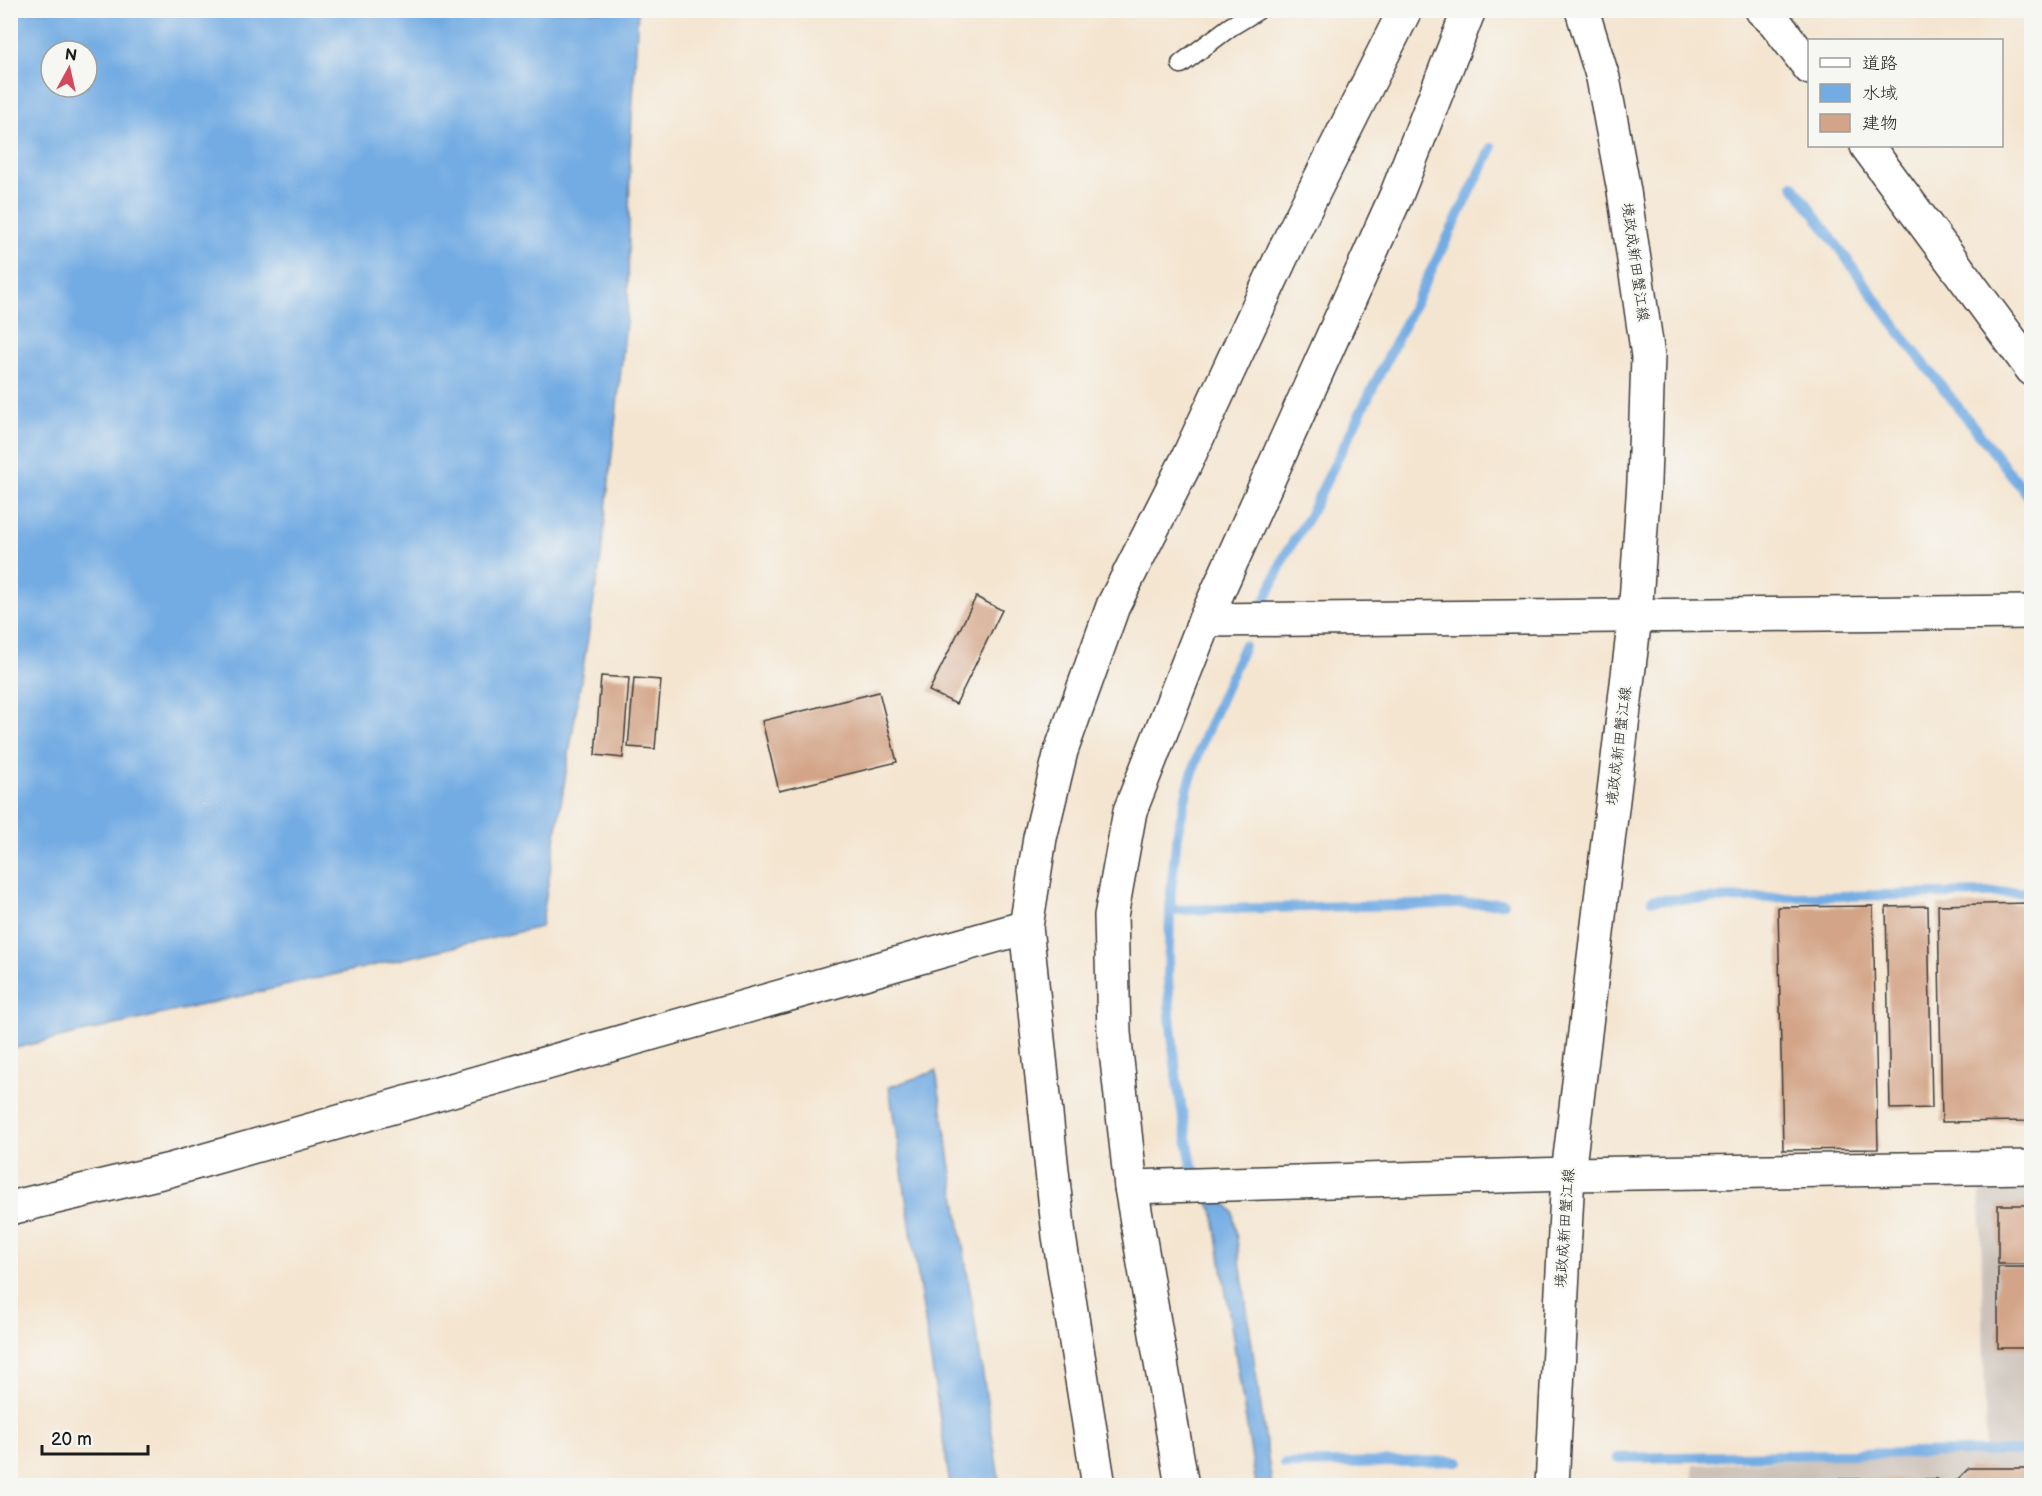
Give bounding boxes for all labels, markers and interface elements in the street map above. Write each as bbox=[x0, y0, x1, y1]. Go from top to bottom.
north arrow bbox=[39, 39, 99, 99]
legend bbox=[1808, 39, 2003, 147]
text: N bbox=[64, 45, 78, 66]
text: 道路 bbox=[1862, 53, 1898, 74]
text: 水域 bbox=[1862, 83, 1898, 104]
text: 建物 bbox=[1862, 113, 1898, 134]
street label: 境政成新田蟹江線 bbox=[1617, 201, 1653, 323]
street label: 境政成新田蟹江線 bbox=[1602, 685, 1636, 807]
street label: 境政成新田蟹江線 bbox=[1551, 1167, 1579, 1289]
scale bar bbox=[42, 1418, 148, 1456]
text: 20 m bbox=[51, 1429, 92, 1450]

